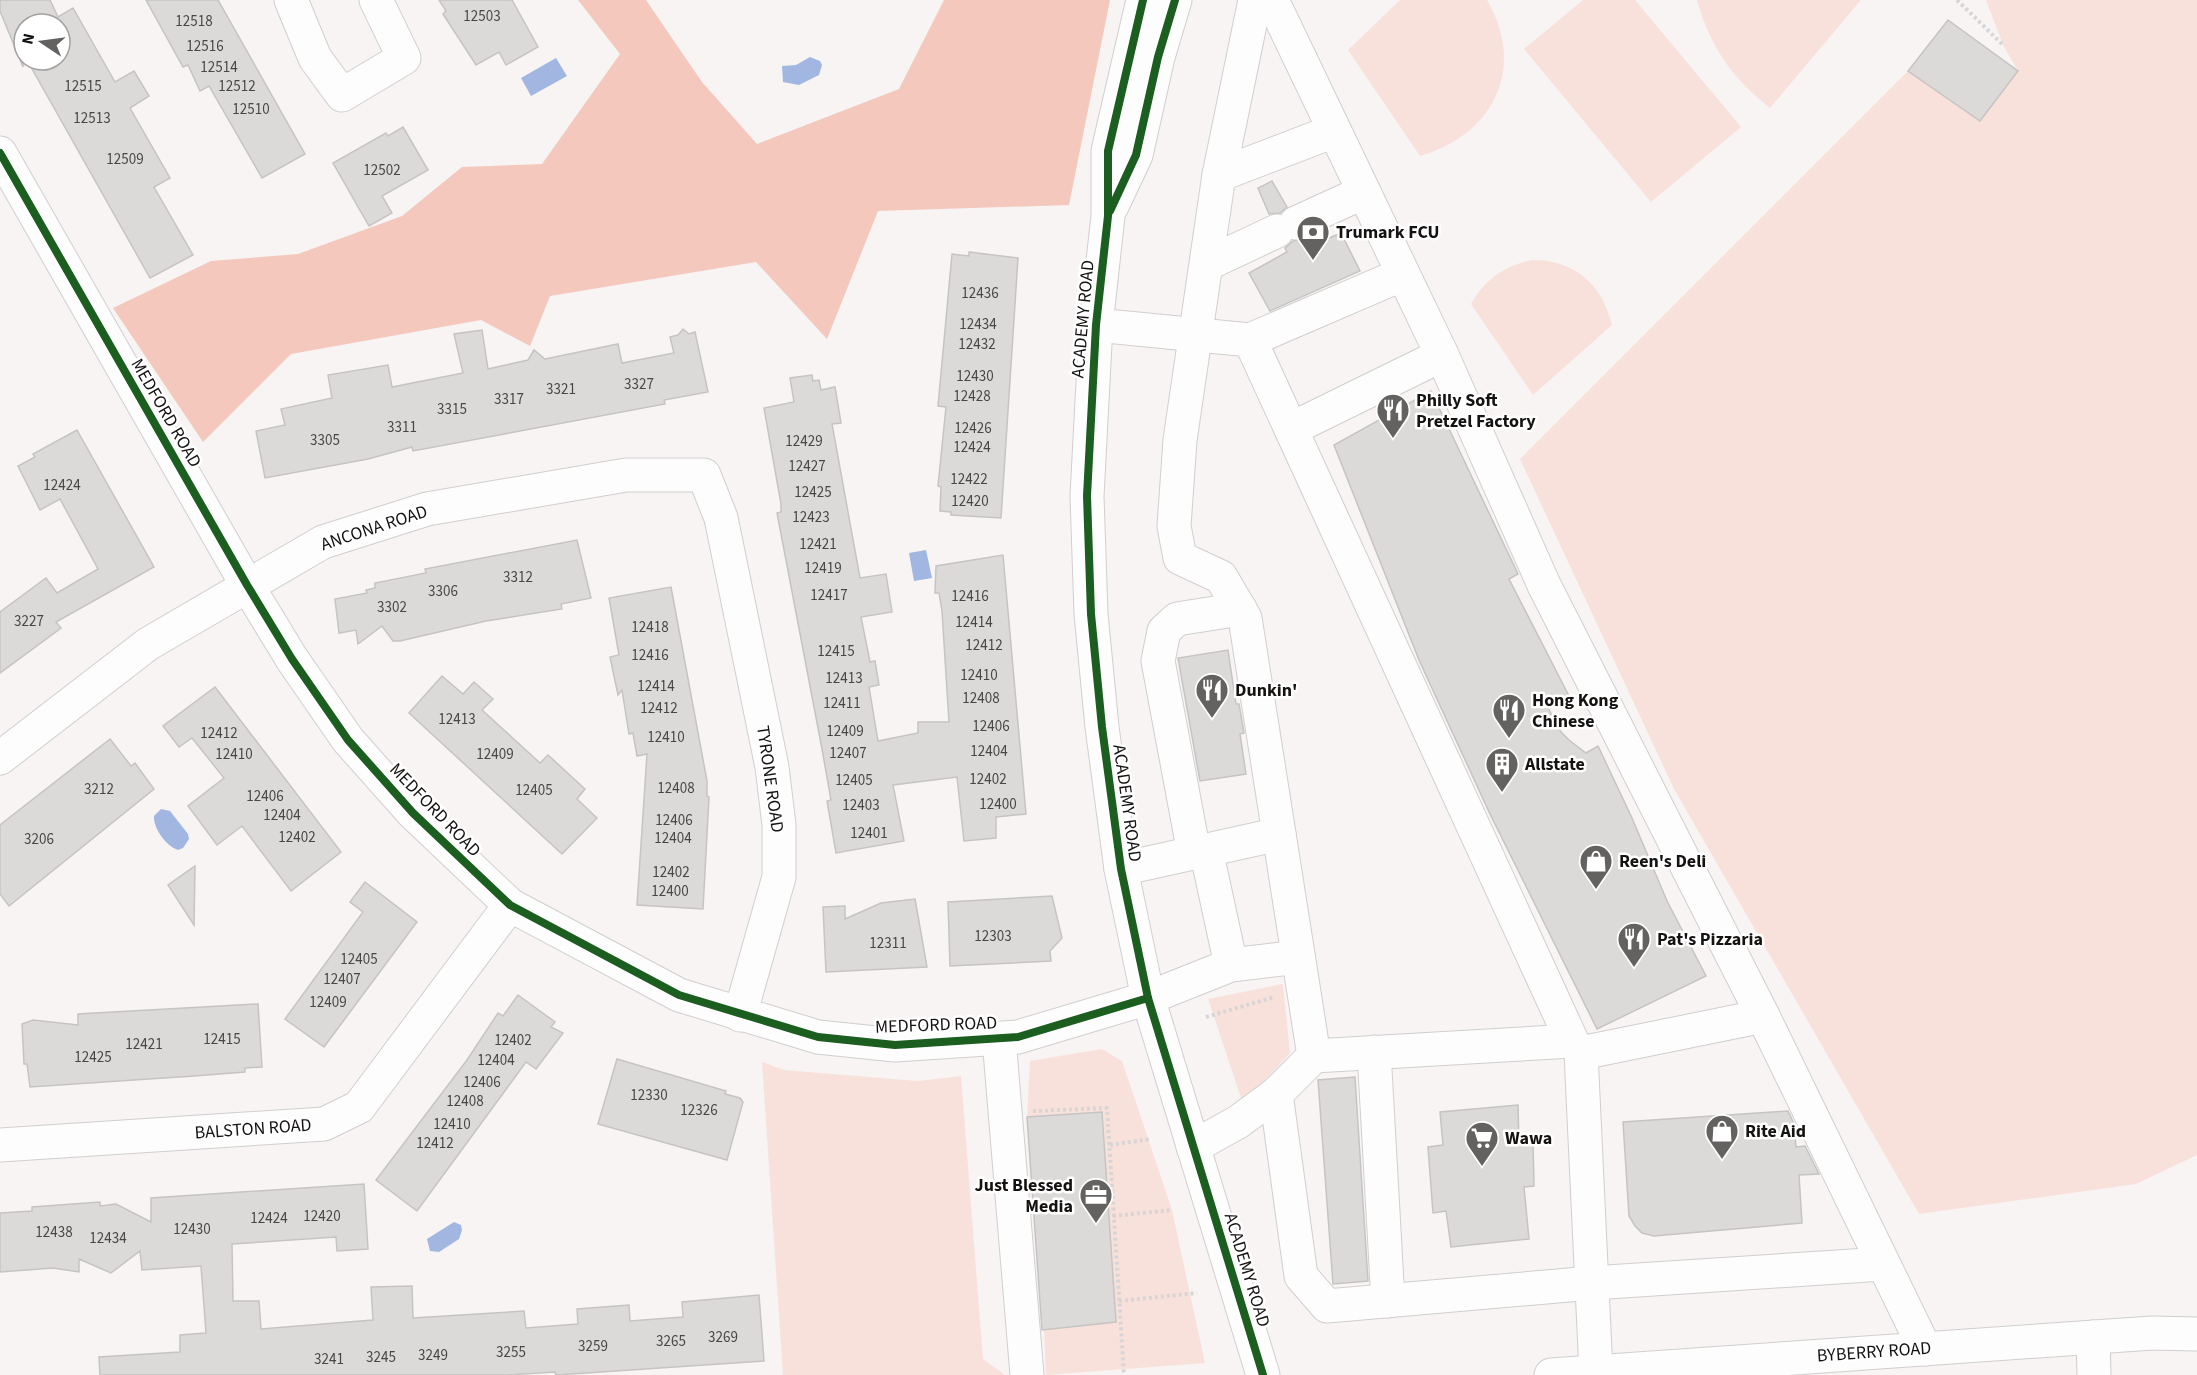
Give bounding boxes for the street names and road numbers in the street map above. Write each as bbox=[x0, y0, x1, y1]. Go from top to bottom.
street label: ACADEMY ROAD bbox=[1065, 259, 1101, 379]
street label: MEDFORD ROAD bbox=[125, 354, 207, 472]
street label: ANCONA ROAD bbox=[317, 499, 431, 557]
street label: TYRONE ROAD bbox=[750, 724, 790, 834]
street label: ACADEMY ROAD bbox=[1106, 743, 1148, 863]
street label: MEDFORD ROAD bbox=[384, 757, 486, 863]
street label: MEDFORD ROAD bbox=[875, 1010, 997, 1040]
street label: BALSTON ROAD bbox=[194, 1112, 312, 1146]
street label: ACADEMY ROAD bbox=[1218, 1210, 1276, 1330]
street label: BYBERRY ROAD bbox=[1816, 1336, 1932, 1368]

